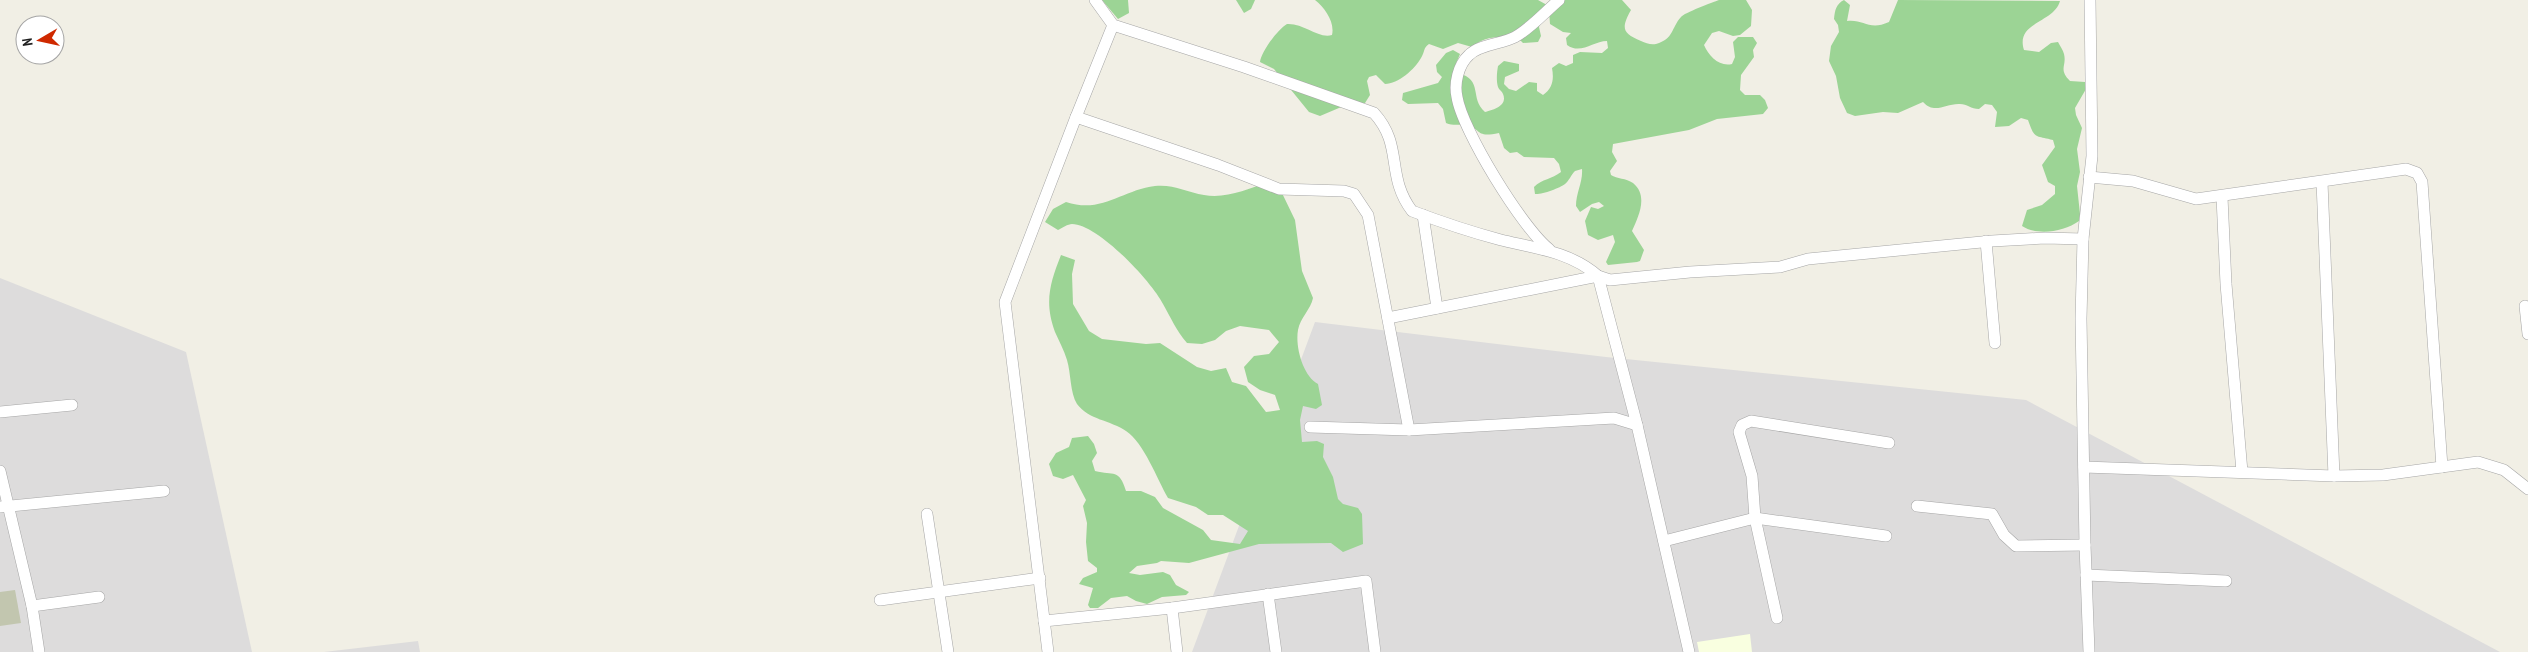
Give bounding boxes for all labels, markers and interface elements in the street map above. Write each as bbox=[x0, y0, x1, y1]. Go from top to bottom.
north arrow bbox=[15, 15, 65, 65]
text: N bbox=[18, 37, 37, 47]

